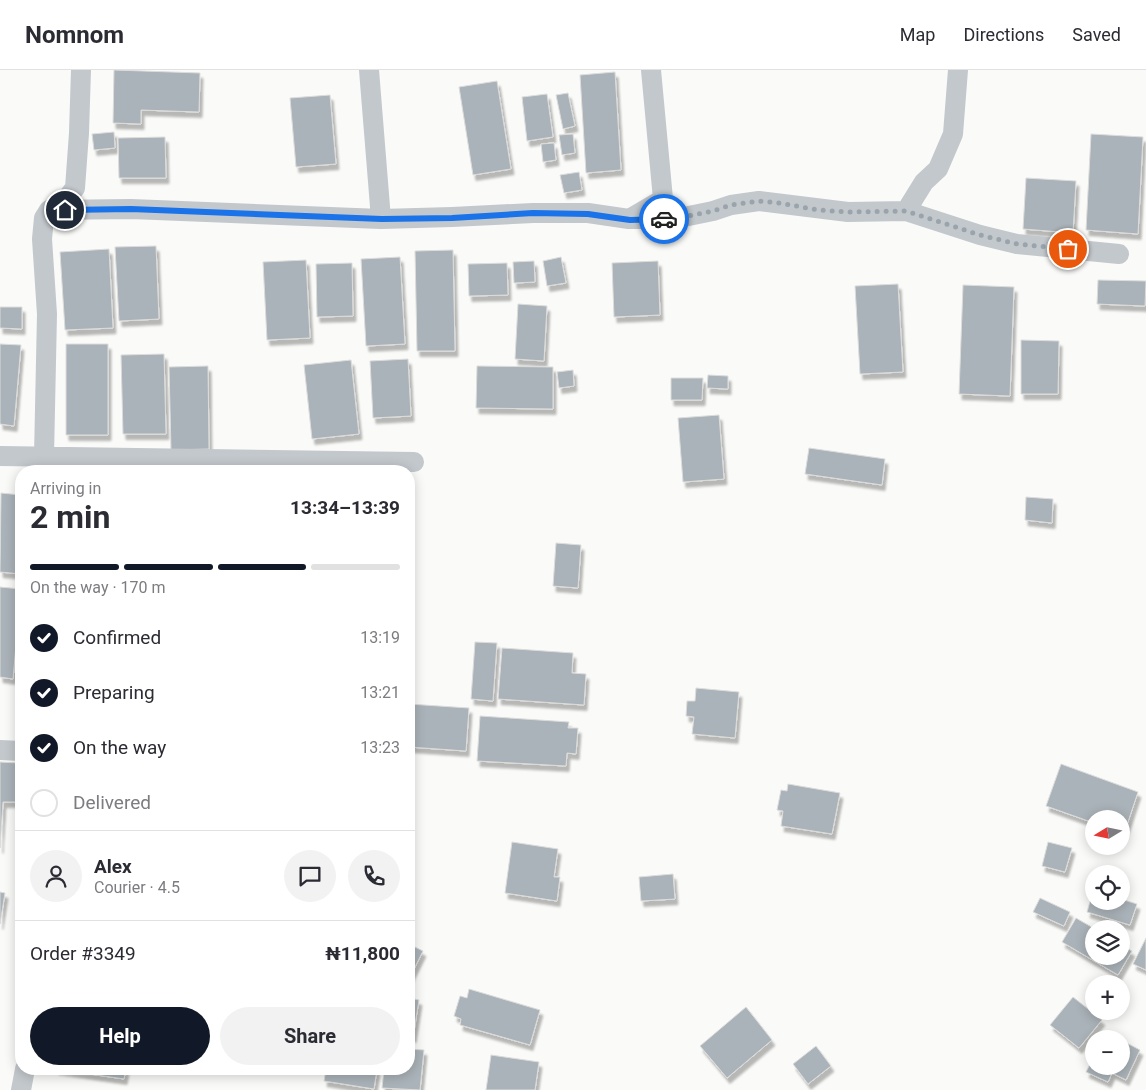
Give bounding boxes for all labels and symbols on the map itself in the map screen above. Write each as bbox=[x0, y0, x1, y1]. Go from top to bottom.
pin bbox=[44, 189, 86, 231]
courier bbox=[639, 194, 689, 244]
pin bbox=[1047, 228, 1089, 270]
north arrow bbox=[1085, 810, 1130, 855]

